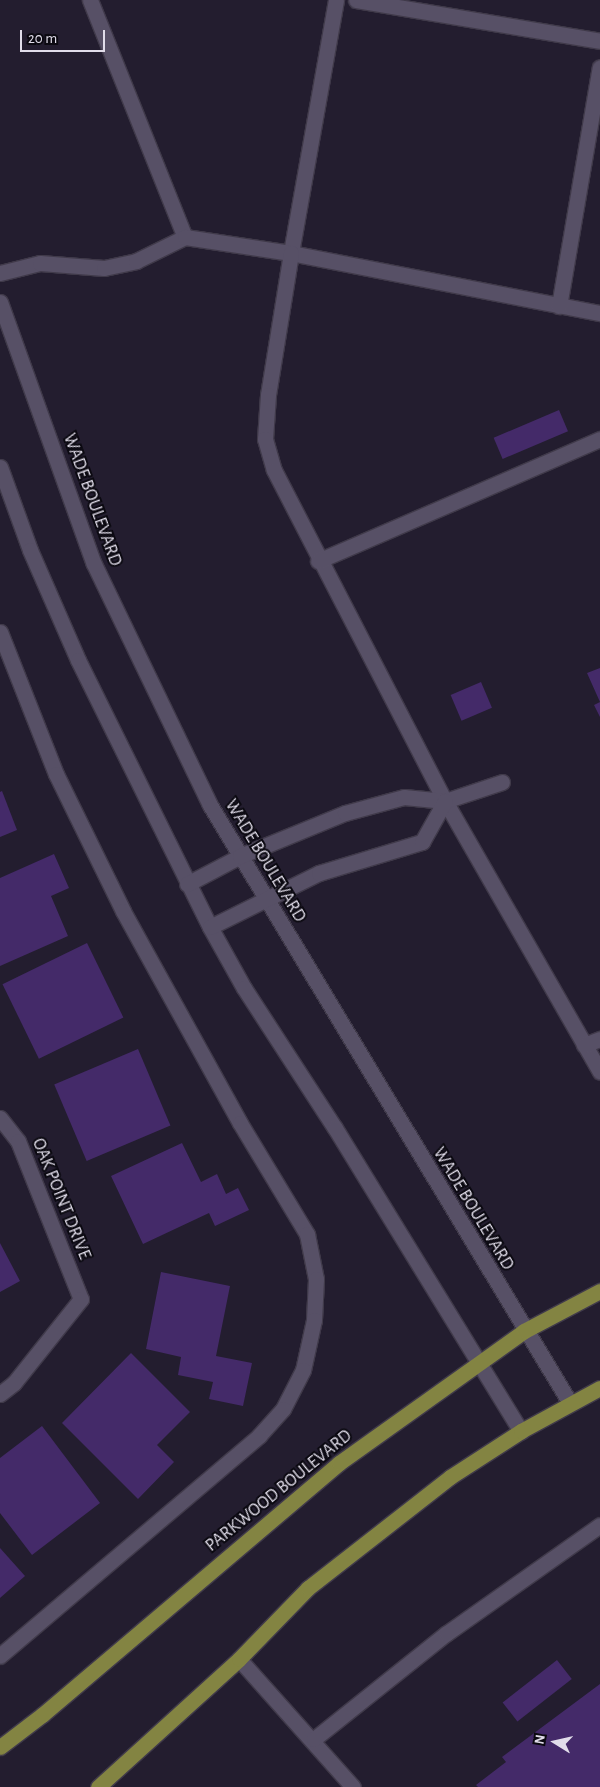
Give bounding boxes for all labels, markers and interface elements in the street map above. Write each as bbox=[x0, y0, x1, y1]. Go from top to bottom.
scale bar bbox=[22, 20, 108, 52]
text: 20 m bbox=[28, 31, 57, 46]
street label: WADE BOULEVARD bbox=[58, 431, 126, 569]
street label: WADE BOULEVARD bbox=[220, 796, 310, 926]
street label: OAK POINT DRIVE bbox=[27, 1135, 95, 1263]
street label: WADE BOULEVARD bbox=[428, 1144, 518, 1274]
street label: PARKWOOD BOULEVARD bbox=[201, 1425, 357, 1557]
north arrow bbox=[530, 1717, 580, 1767]
text: N bbox=[532, 1733, 548, 1745]

